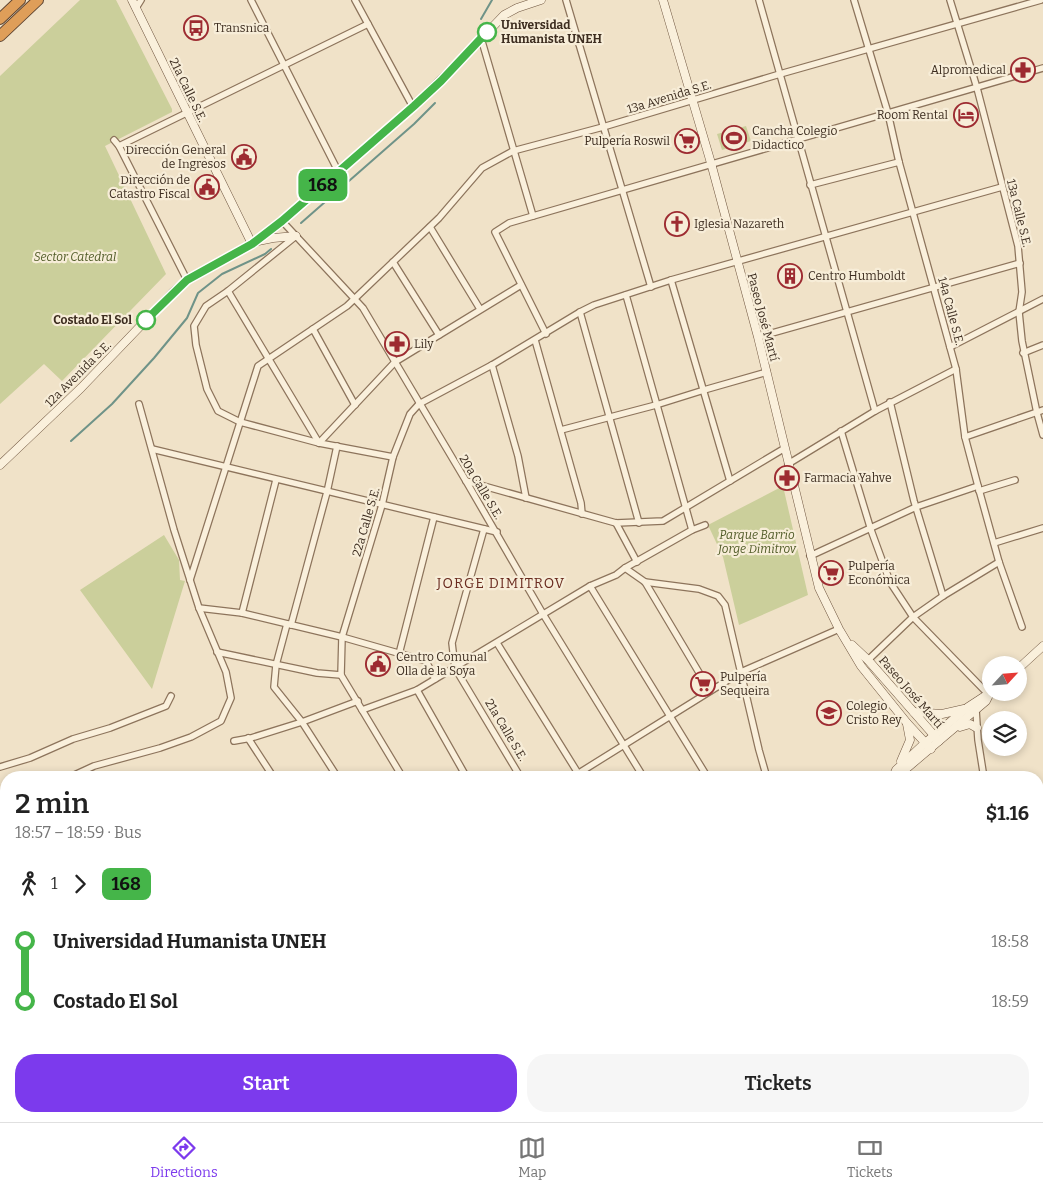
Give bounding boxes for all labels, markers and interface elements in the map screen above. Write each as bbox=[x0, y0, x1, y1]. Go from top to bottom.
bus stop icon: Transnica bbox=[183, 15, 209, 41]
place label: Universidad Humanista UNEH bbox=[501, 18, 603, 46]
place label: Transnica bbox=[214, 21, 270, 35]
marker: Universidad Humanista UNEH bbox=[477, 22, 497, 42]
street label: 21a Calle S.E. bbox=[166, 56, 210, 124]
pharmacy icon: Alpromedical bbox=[1010, 57, 1036, 83]
place label: Alpromedical bbox=[930, 63, 1007, 77]
street label: 13a Avenida S.E. bbox=[625, 78, 713, 116]
hotel icon: Room Rental bbox=[953, 102, 979, 128]
place label: Room Rental bbox=[877, 108, 949, 122]
place label: Cancha Colegio Didactico bbox=[752, 124, 837, 152]
sports icon: Cancha Colegio Didactico bbox=[721, 125, 747, 151]
supermarket icon: Pulpería Roswil bbox=[674, 128, 700, 154]
place label: Pulpería Roswil bbox=[584, 134, 671, 148]
place label: Dirección General de Ingresos bbox=[126, 143, 227, 171]
public building icon: Dirección General de Ingresos bbox=[231, 144, 257, 170]
line badge: 168 bbox=[294, 169, 352, 201]
place label: Dirección de Catastro Fiscal bbox=[109, 173, 191, 201]
public building icon: Dirección de Catastro Fiscal bbox=[194, 174, 220, 200]
text: 168 bbox=[308, 174, 338, 196]
street label: 13a Calle S.E. bbox=[1004, 178, 1034, 248]
church icon: Iglesia Nazareth bbox=[664, 211, 690, 237]
place label: Iglesia Nazareth bbox=[694, 217, 785, 231]
park label: Sector Catedral bbox=[34, 250, 116, 264]
building icon: Centro Humboldt bbox=[777, 263, 803, 289]
place label: Centro Humboldt bbox=[808, 269, 906, 283]
street label: Paseo José Martí bbox=[744, 271, 782, 363]
street label: 14a Calle S.E. bbox=[935, 275, 967, 347]
marker: Costado El Sol bbox=[136, 310, 156, 330]
place label: Costado El Sol bbox=[53, 313, 132, 327]
pharmacy icon: Lily bbox=[384, 331, 410, 357]
place label: Lily bbox=[414, 337, 434, 351]
street label: 12a Avenida S.E. bbox=[42, 338, 114, 410]
street label: 20a Calle S.E. bbox=[456, 452, 506, 522]
pharmacy icon: Farmacia Yahve bbox=[774, 465, 800, 491]
place label: Farmacia Yahve bbox=[804, 471, 892, 485]
street label: 22a Calle S.E. bbox=[349, 486, 383, 558]
park label: Parque Barrio Jorge Dimitrov bbox=[717, 528, 797, 556]
place label: Pulpería Económica bbox=[848, 559, 911, 587]
supermarket icon: Pulpería Económica bbox=[818, 560, 844, 586]
district label: JORGE DIMITROV bbox=[436, 575, 565, 592]
place label: Centro Comunal Olla de la Soya bbox=[396, 650, 488, 678]
public building icon: Centro Comunal Olla de la Soya bbox=[365, 651, 391, 677]
street label: Paseo José Martí bbox=[876, 653, 946, 731]
north arrow bbox=[982, 656, 1028, 701]
map controls bbox=[982, 656, 1027, 756]
place label: Pulpería Sequeira bbox=[720, 670, 770, 698]
supermarket icon: Pulpería Sequeira bbox=[690, 671, 716, 697]
street label: 21a Calle S.E. bbox=[482, 697, 530, 763]
place label: Colegio Cristo Rey bbox=[846, 699, 902, 727]
school or university icon: Colegio Cristo Rey bbox=[816, 700, 842, 726]
button: layers bbox=[982, 711, 1027, 756]
text: 2 min bbox=[15, 787, 89, 820]
text: $1.16 bbox=[986, 802, 1029, 825]
text: 18:57 – 18:59 · Bus bbox=[15, 823, 142, 842]
icon: walk bbox=[15, 870, 43, 898]
icon: forward bbox=[66, 870, 94, 898]
text: 168 bbox=[112, 873, 141, 895]
text: 1 bbox=[51, 874, 58, 893]
text: Universidad Humanista UNEH bbox=[53, 930, 327, 953]
text: 18:58 bbox=[991, 932, 1029, 951]
text: Costado El Sol bbox=[53, 990, 178, 1013]
text: 18:59 bbox=[992, 992, 1029, 1011]
button: Start bbox=[15, 1054, 517, 1112]
button: Tickets bbox=[527, 1054, 1029, 1112]
tab: Directions bbox=[150, 1134, 218, 1181]
tab: Map bbox=[518, 1134, 546, 1181]
tab: Tickets bbox=[847, 1134, 893, 1181]

